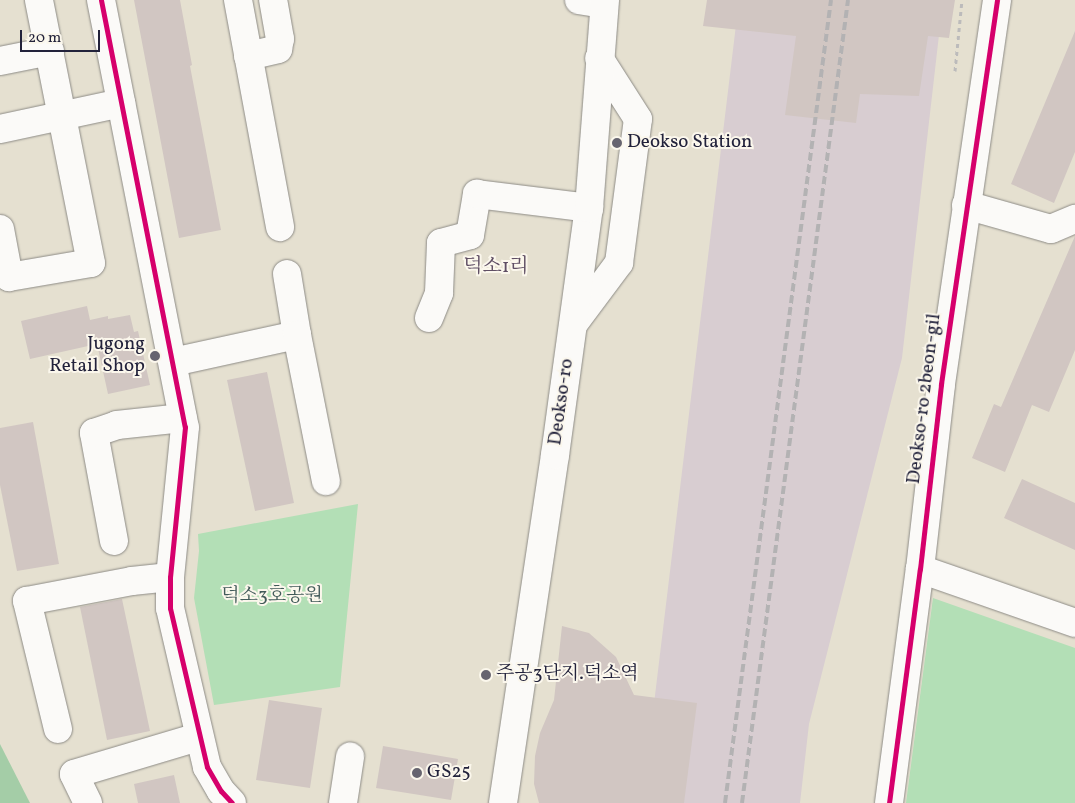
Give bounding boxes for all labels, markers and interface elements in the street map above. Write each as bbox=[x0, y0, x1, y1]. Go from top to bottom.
scale bar bbox=[22, 20, 102, 52]
text: 20 m bbox=[28, 28, 61, 49]
place label: Deokso Station bbox=[627, 132, 752, 154]
marker: Deokso Station bbox=[611, 137, 623, 149]
district label: 덕소1리 bbox=[463, 255, 529, 279]
street label: Deokso-ro 2beon-gil bbox=[903, 313, 947, 485]
place label: Jugong Retail Shop bbox=[49, 334, 145, 378]
marker: Jugong Retail Shop bbox=[149, 350, 161, 362]
street label: Deokso-ro bbox=[545, 357, 579, 447]
park label: 덕소3호공원 bbox=[221, 586, 323, 608]
place label: 주공3단지.덕소역 bbox=[496, 664, 639, 686]
marker: 주공3단지.덕소역 bbox=[480, 669, 492, 681]
place label: GS25 bbox=[427, 762, 471, 784]
marker: GS25 bbox=[411, 767, 423, 779]

